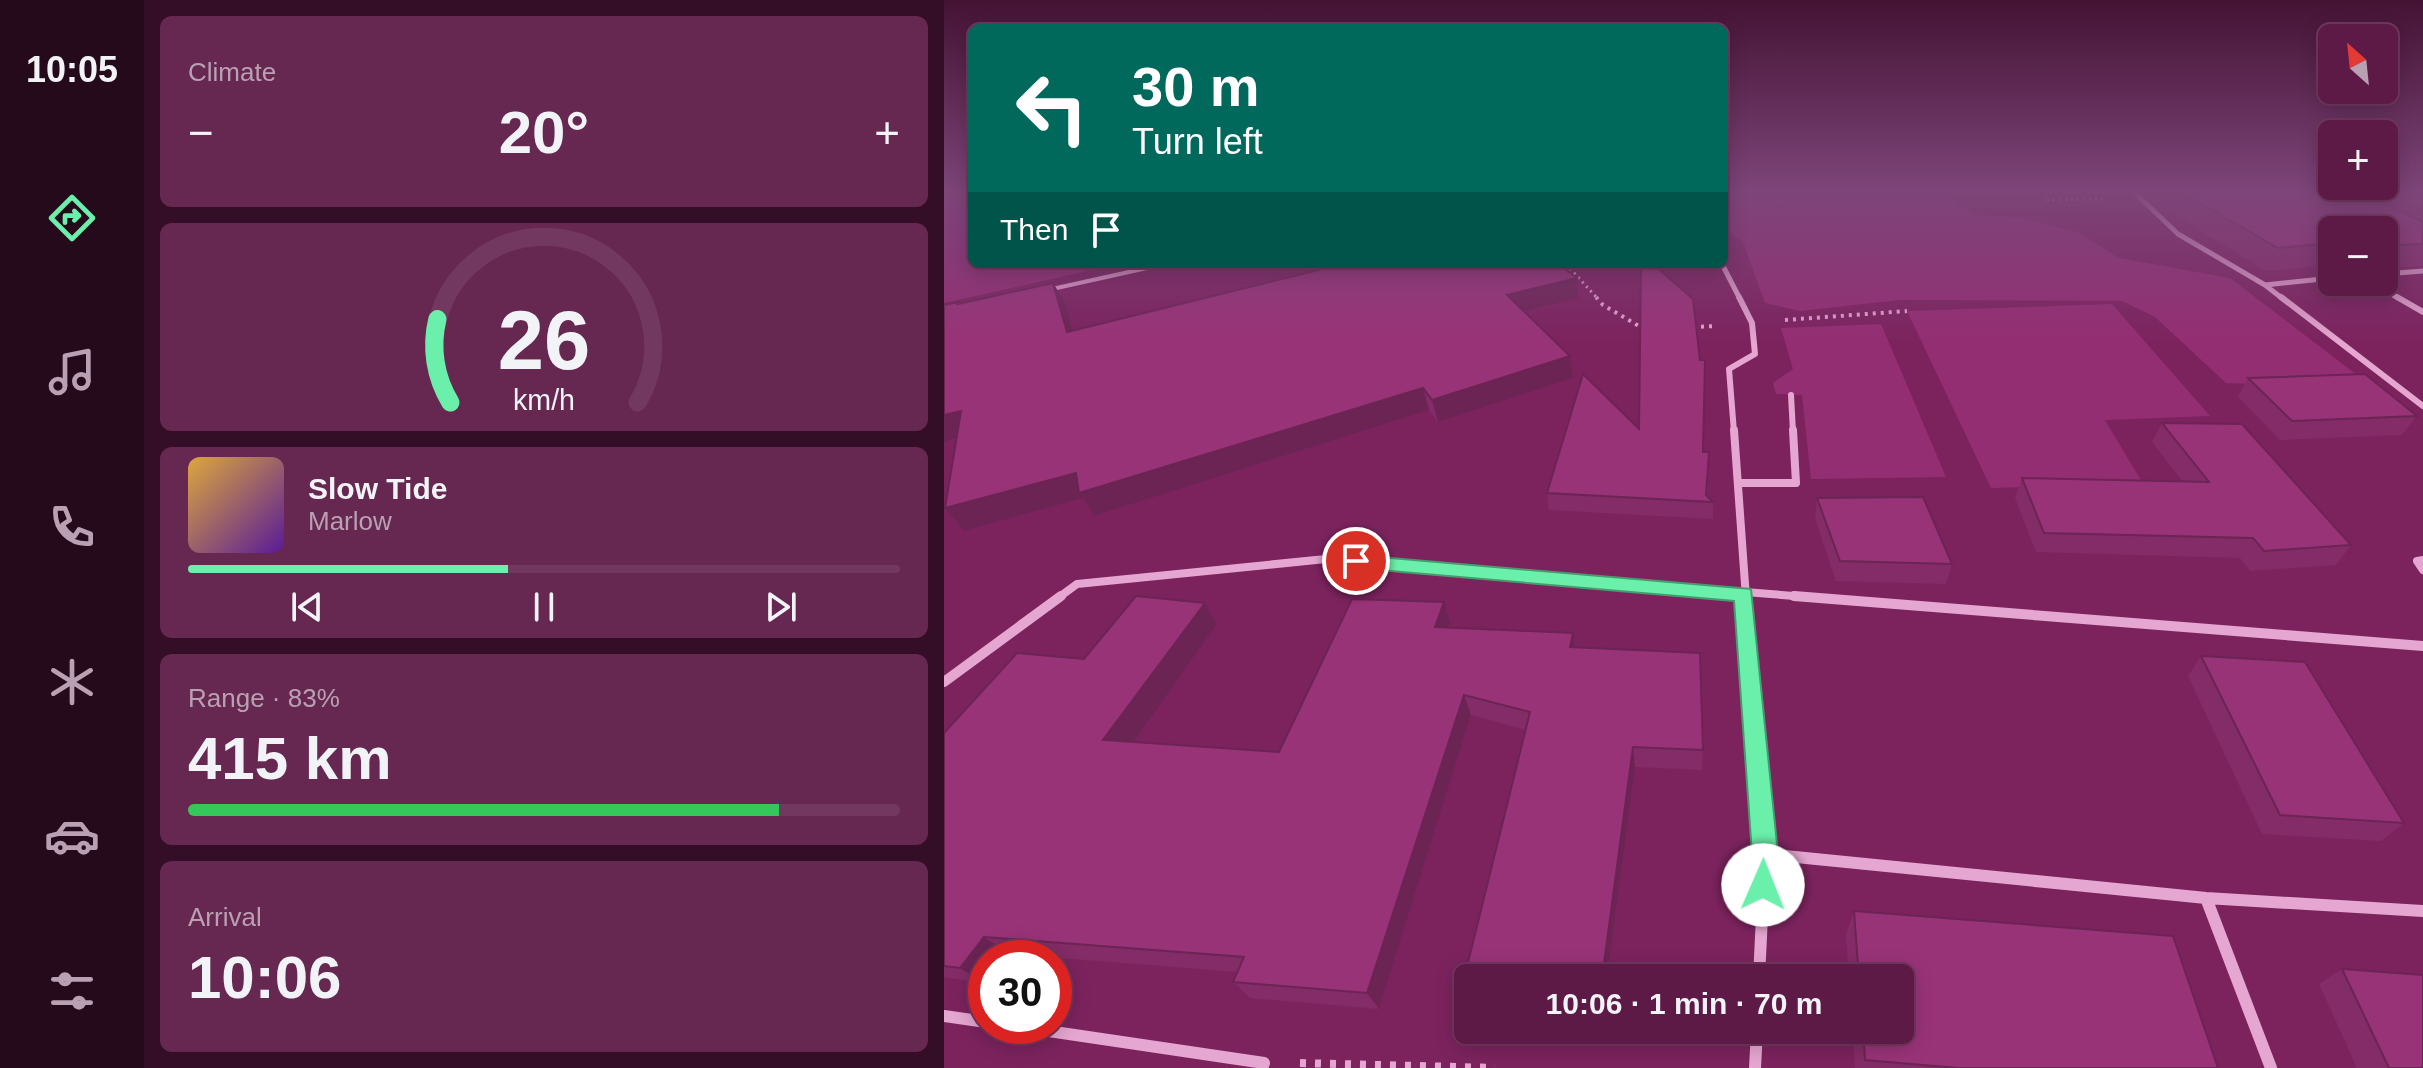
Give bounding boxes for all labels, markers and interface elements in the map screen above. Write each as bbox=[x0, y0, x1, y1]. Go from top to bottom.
north arrow bbox=[2318, 24, 2398, 104]
map controls bbox=[2318, 24, 2398, 296]
text: 10:05 bbox=[26, 49, 118, 90]
text: 30 m bbox=[1132, 55, 1260, 118]
icon: left bbox=[1000, 56, 1104, 160]
text: Climate bbox=[188, 57, 276, 87]
text: 20° bbox=[499, 99, 589, 166]
text: − bbox=[188, 108, 214, 157]
text: + bbox=[874, 108, 900, 157]
button: + bbox=[2318, 120, 2398, 200]
text: Turn left bbox=[1132, 121, 1263, 162]
icon: directions bbox=[44, 190, 100, 246]
icon: arrive bbox=[1084, 208, 1128, 252]
text: Then bbox=[1000, 213, 1068, 246]
button: − bbox=[2318, 216, 2398, 296]
text: 26 bbox=[498, 294, 590, 387]
icon: music bbox=[44, 344, 100, 400]
text: km/h bbox=[513, 384, 575, 416]
text: Slow Tide bbox=[308, 472, 447, 505]
icon: phone bbox=[44, 499, 100, 555]
text: Marlow bbox=[308, 506, 392, 536]
pin bbox=[1322, 527, 1390, 595]
icon: arrive bbox=[1334, 539, 1378, 583]
icon: previous bbox=[285, 585, 329, 629]
icon: pause bbox=[522, 585, 566, 629]
icon: next bbox=[759, 585, 803, 629]
icon: climate bbox=[44, 654, 100, 710]
text: Range · 83% bbox=[188, 683, 340, 713]
text: 415 km bbox=[188, 725, 392, 792]
icon: car bbox=[44, 808, 100, 864]
position arrow bbox=[1721, 843, 1805, 927]
text: Arrival bbox=[188, 902, 262, 932]
speed limit sign: 30 bbox=[968, 940, 1072, 1044]
text: 10:06 bbox=[188, 944, 341, 1011]
icon: filters bbox=[44, 963, 100, 1019]
text: 10:06 · 1 min · 70 m bbox=[1546, 987, 1822, 1020]

